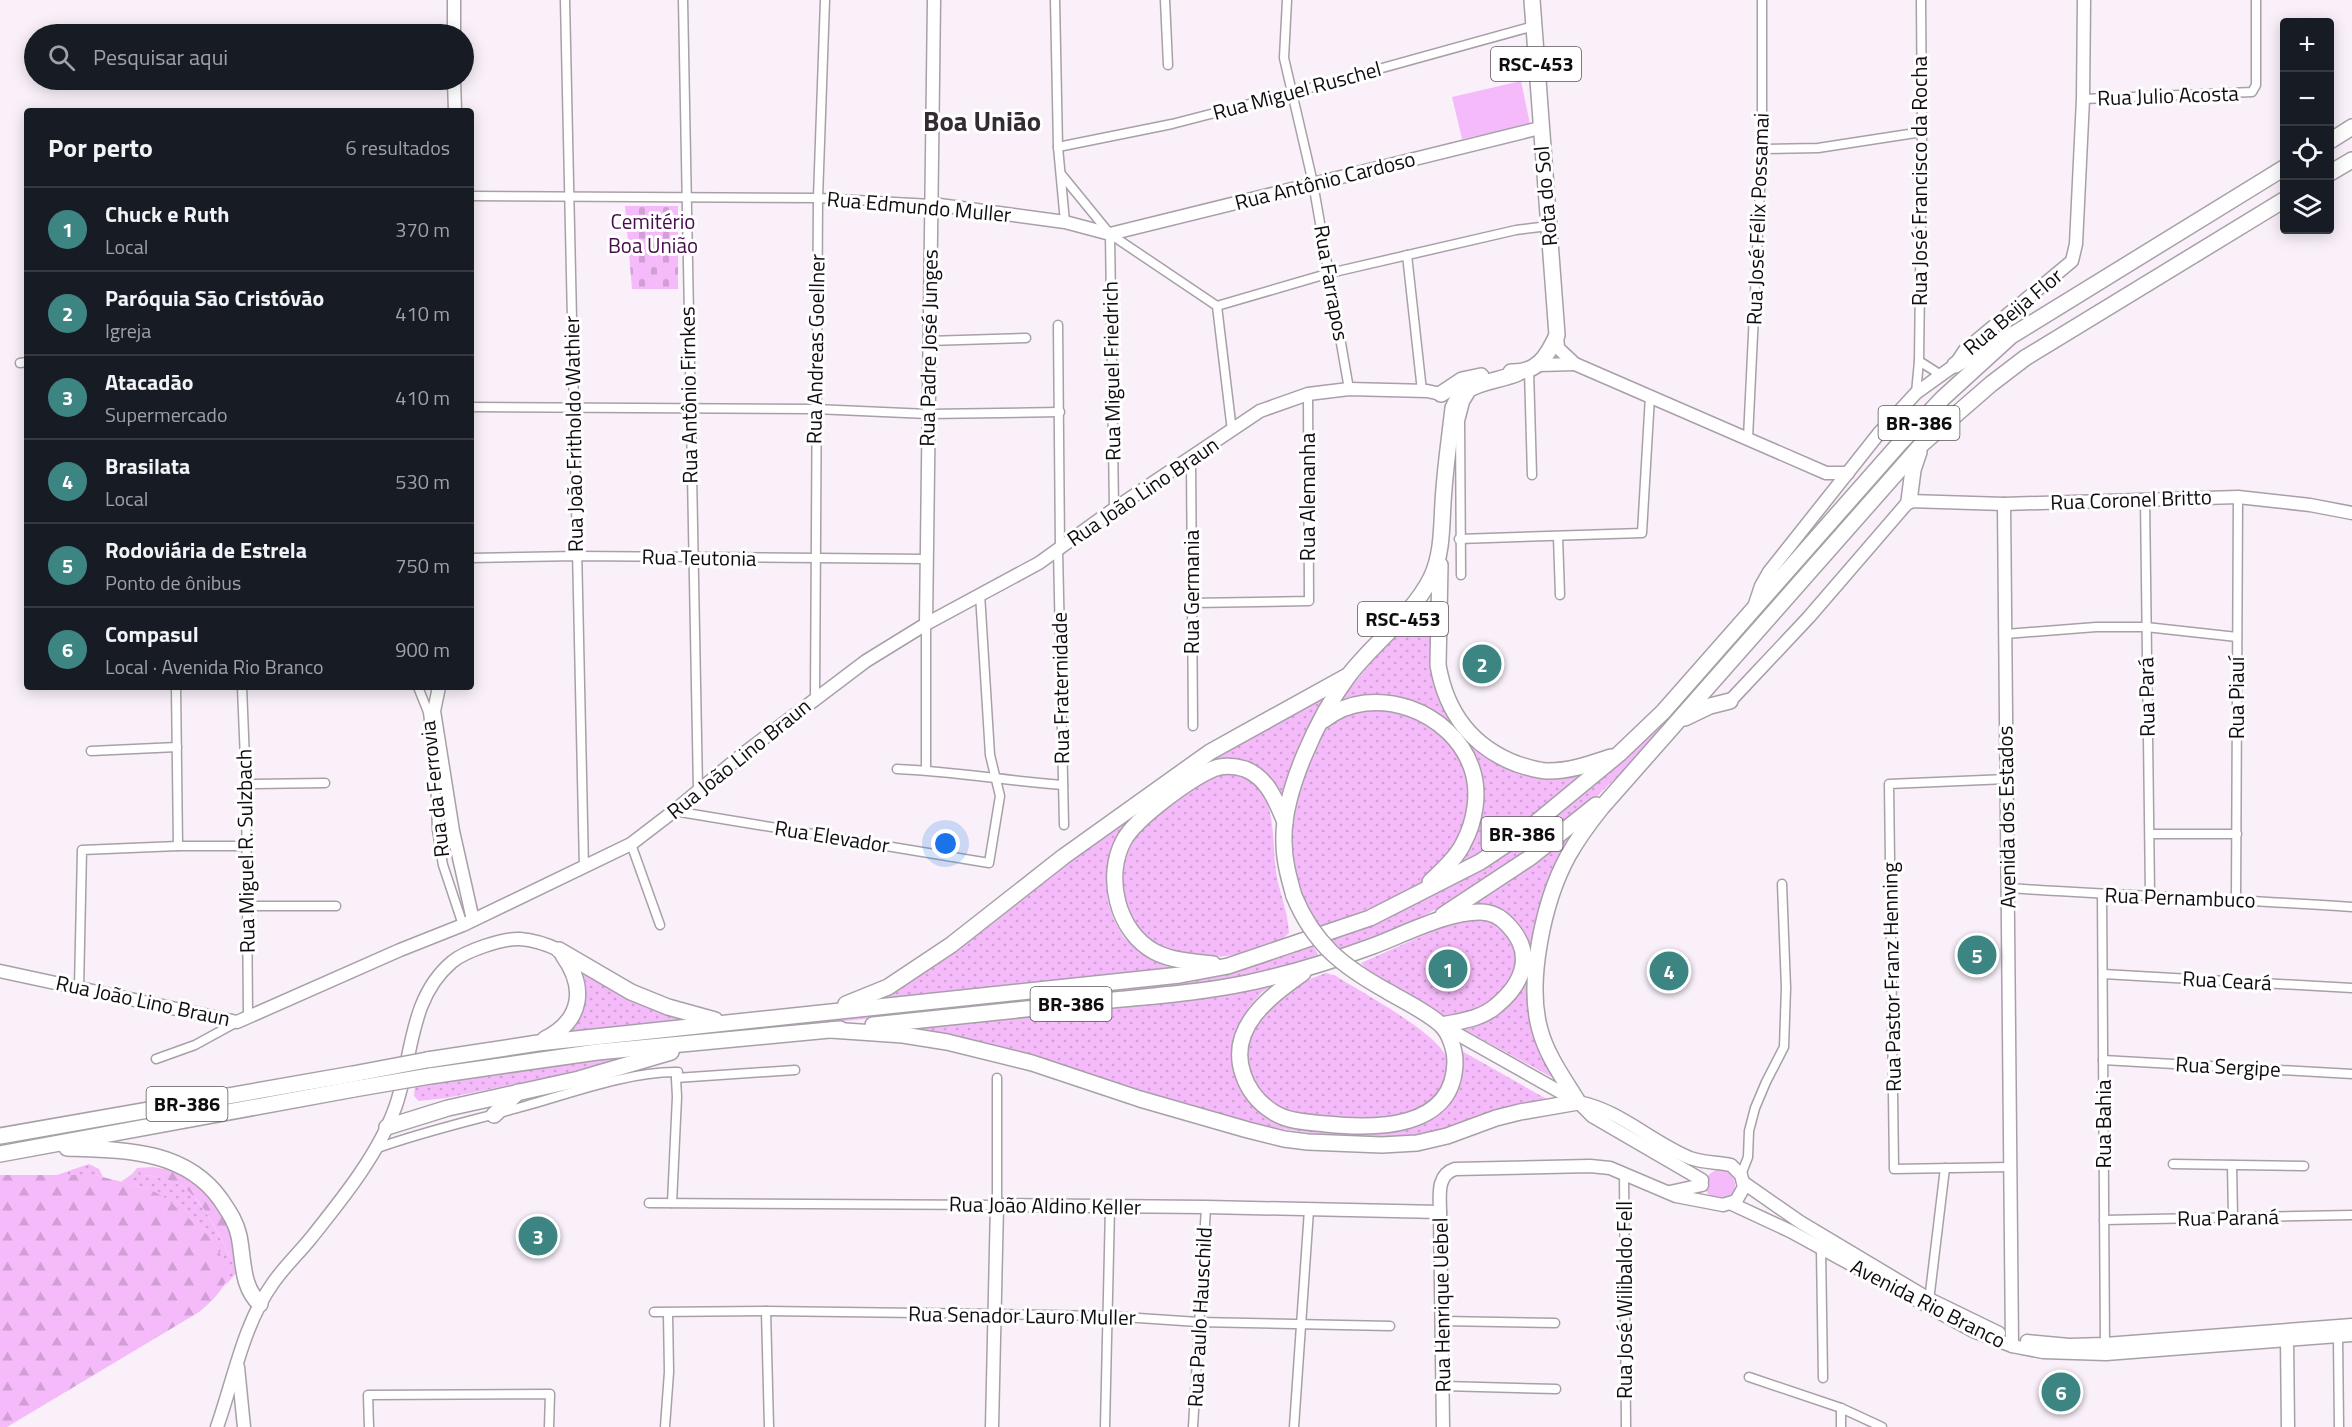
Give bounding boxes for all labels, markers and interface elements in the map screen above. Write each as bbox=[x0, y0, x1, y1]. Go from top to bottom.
map controls bbox=[2280, 18, 2334, 234]
button: + bbox=[2280, 18, 2334, 72]
search box bbox=[24, 24, 474, 90]
text: Pesquisar aqui bbox=[93, 40, 228, 74]
icon: search bbox=[45, 41, 78, 74]
road number: RSC-453 bbox=[1491, 47, 1581, 81]
street label: Rua Miguel Ruschel bbox=[1209, 52, 1384, 128]
street label: Rua José Francisco da Rocha bbox=[1903, 55, 1935, 306]
button: − bbox=[2280, 72, 2334, 126]
street label: Rua Julio Acosta bbox=[2097, 77, 2240, 113]
district label: Boa União bbox=[923, 100, 1041, 141]
street label: Rua José Félix Possamai bbox=[1737, 112, 1777, 326]
button: locate bbox=[2280, 126, 2334, 180]
text: Por perto bbox=[48, 128, 153, 167]
text: 6 resultados bbox=[346, 132, 450, 163]
street label: Rua Antônio Cardoso bbox=[1231, 142, 1418, 218]
street label: Rota do Sol bbox=[1525, 145, 1565, 247]
button: layers bbox=[2280, 180, 2334, 234]
street label: Rua Edmundo Muller bbox=[826, 182, 1013, 230]
text: Chuck e Ruth bbox=[105, 197, 229, 231]
park label: Cemitério Boa União bbox=[608, 205, 698, 261]
text: 1 bbox=[62, 214, 73, 245]
text: 370 m bbox=[395, 214, 450, 245]
street label: Rua Farrapos bbox=[1306, 222, 1358, 343]
text: Local bbox=[105, 231, 148, 262]
street label: Rua Padre José Junges bbox=[910, 249, 946, 447]
street label: Rua Andreas Goellner bbox=[797, 254, 833, 444]
street label: Rua Beija Flor bbox=[1956, 260, 2069, 362]
text: Paróquia São Cristóvão bbox=[105, 281, 324, 315]
street label: Rua Miguel Friedrich bbox=[1093, 281, 1129, 461]
text: 2 bbox=[62, 298, 73, 329]
text: 410 m bbox=[395, 298, 450, 329]
street label: Rua Antônio Firnkes bbox=[670, 306, 706, 484]
text: Igreja bbox=[105, 315, 151, 346]
street label: Rua João Fritholdo Wathier bbox=[555, 316, 591, 552]
text: Atacadão bbox=[105, 365, 193, 399]
text: 3 bbox=[62, 382, 73, 413]
text: 410 m bbox=[395, 382, 450, 413]
text: Supermercado bbox=[105, 399, 227, 430]
road number: BR-386 bbox=[1878, 406, 1960, 440]
street label: Rua João Lino Braun bbox=[1060, 428, 1225, 554]
street label: Rua Alemanha bbox=[1291, 432, 1323, 561]
text: Brasilata bbox=[105, 449, 190, 483]
text: 4 bbox=[62, 466, 73, 497]
text: 530 m bbox=[395, 466, 450, 497]
street label: Rua Coronel Britto bbox=[2050, 480, 2212, 518]
text: Local bbox=[105, 483, 148, 514]
street label: Rua Germania bbox=[1175, 529, 1207, 654]
text: Rodoviária de Estrela bbox=[105, 533, 307, 567]
street label: Rua Teutonia bbox=[641, 540, 757, 574]
text: 5 bbox=[62, 550, 73, 581]
text: 750 m bbox=[395, 550, 450, 581]
text: Ponto de ônibus bbox=[105, 567, 241, 598]
road number: RSC-453 bbox=[1358, 602, 1448, 636]
street label: Rua Fraternidade bbox=[1043, 612, 1077, 764]
text: Compasul bbox=[105, 617, 199, 651]
text: 6 bbox=[62, 634, 73, 665]
text: 900 m bbox=[395, 634, 450, 665]
pin: 2 bbox=[1462, 642, 1502, 686]
text: Local · Avenida Rio Branco bbox=[105, 651, 324, 682]
street label: Rua Piauí bbox=[2220, 655, 2252, 739]
street label: Rua Pará bbox=[2129, 656, 2163, 737]
street label: Rua João Lino Braun bbox=[659, 690, 817, 826]
street label: Rua da Ferrovia bbox=[411, 719, 457, 859]
street label: Avenida dos Estados bbox=[1988, 725, 2024, 909]
street label: Rua Miguel R. Sulzbach bbox=[227, 749, 263, 954]
street label: Rua Elevador bbox=[772, 811, 892, 861]
road number: BR-386 bbox=[1482, 817, 1562, 851]
your location bbox=[931, 829, 960, 858]
street label: Rua Pastor Franz Henning bbox=[1873, 862, 1909, 1092]
street label: Rua Pernambuco bbox=[2104, 878, 2256, 916]
pin: 5 bbox=[1958, 932, 1996, 978]
pin: 1 bbox=[1428, 946, 1468, 992]
pin: 4 bbox=[1650, 948, 1688, 994]
street label: Rua Ceará bbox=[2182, 962, 2273, 998]
street label: Rua João Lino Braun bbox=[53, 966, 233, 1034]
road number: BR-386 bbox=[1030, 987, 1112, 1021]
street label: Rua Sergipe bbox=[2175, 1047, 2281, 1085]
street label: Rua Bahia bbox=[2087, 1079, 2119, 1169]
road number: BR-386 bbox=[146, 1087, 228, 1121]
street label: Rua João Aldino Keller bbox=[949, 1187, 1141, 1223]
street label: Rua Paraná bbox=[2177, 1200, 2280, 1234]
street label: Rua José Wilibaldo Fell bbox=[1608, 1201, 1640, 1399]
pin: 3 bbox=[518, 1214, 558, 1258]
street label: Rua Henrique Uebel bbox=[1423, 1217, 1459, 1393]
street label: Rua Paulo Hauschild bbox=[1178, 1226, 1220, 1408]
street label: Avenida Rio Branco bbox=[1845, 1250, 2012, 1356]
street label: Rua Senador Lauro Muller bbox=[908, 1297, 1136, 1333]
pin: 6 bbox=[2042, 1370, 2080, 1414]

